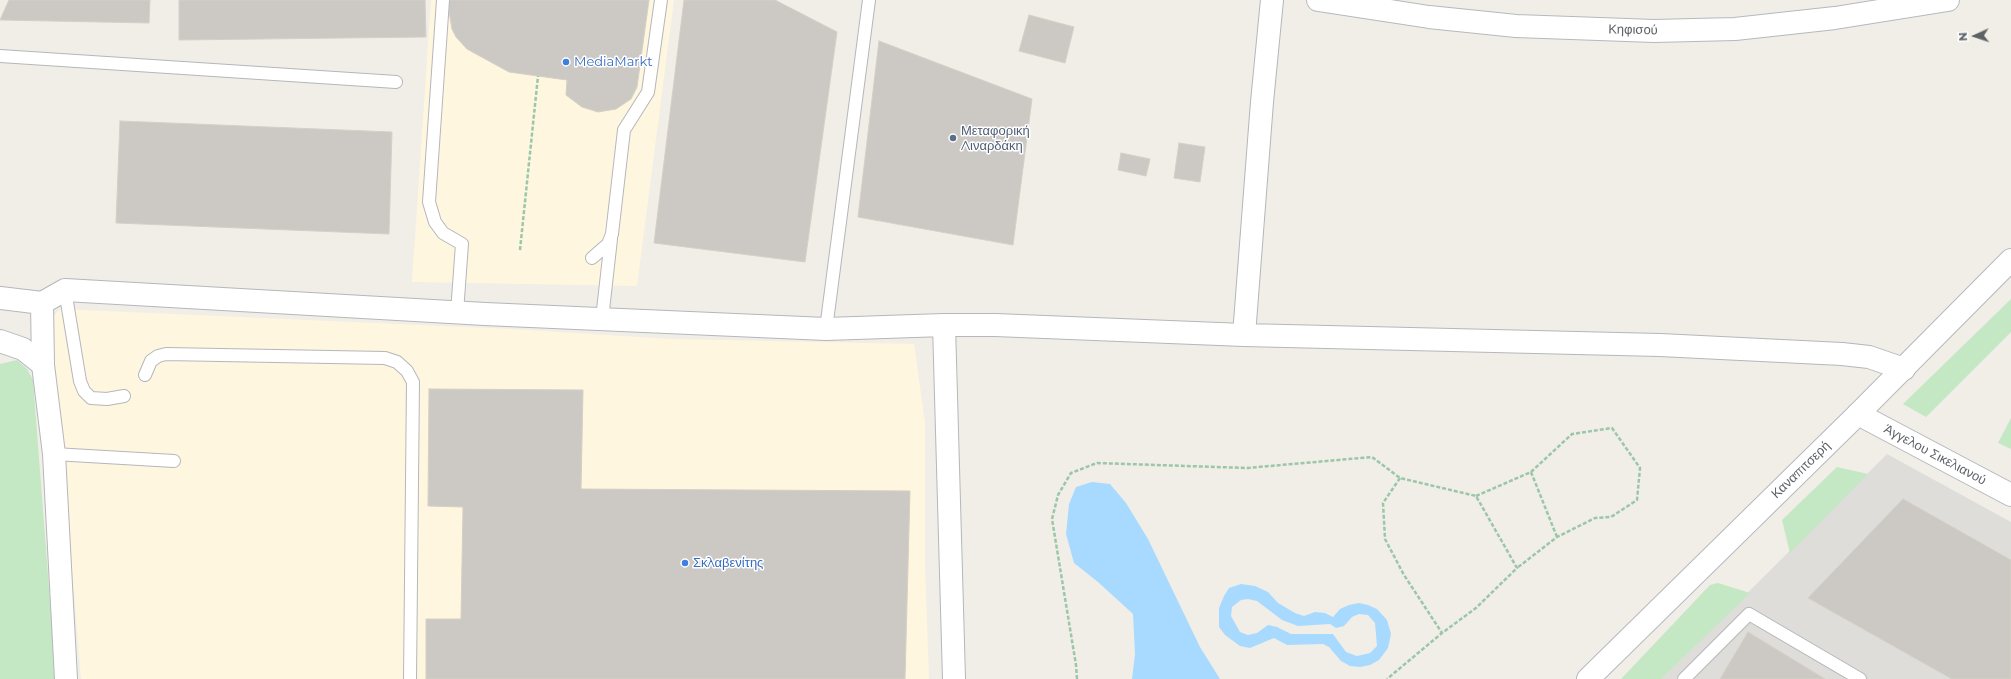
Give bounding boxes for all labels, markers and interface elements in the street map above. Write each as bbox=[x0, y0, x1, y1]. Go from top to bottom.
north arrow bbox=[1955, 16, 1995, 56]
street label: Κηφισού bbox=[1608, 22, 1658, 38]
text: N bbox=[1956, 32, 1970, 41]
place label: MediaMarkt bbox=[574, 54, 652, 70]
marker: MediaMarkt bbox=[561, 57, 571, 67]
place label: Μεταφορική Λιναρδάκη bbox=[961, 123, 1030, 154]
marker: Μεταφορική Λιναρδάκη bbox=[948, 133, 958, 143]
street label: Άγγελου Σικελιανού bbox=[1881, 421, 1989, 489]
street label: Καναπιτσερή bbox=[1768, 438, 1834, 502]
place label: Σκλαβενίτης bbox=[693, 555, 763, 571]
marker: Σκλαβενίτης bbox=[680, 558, 690, 568]

